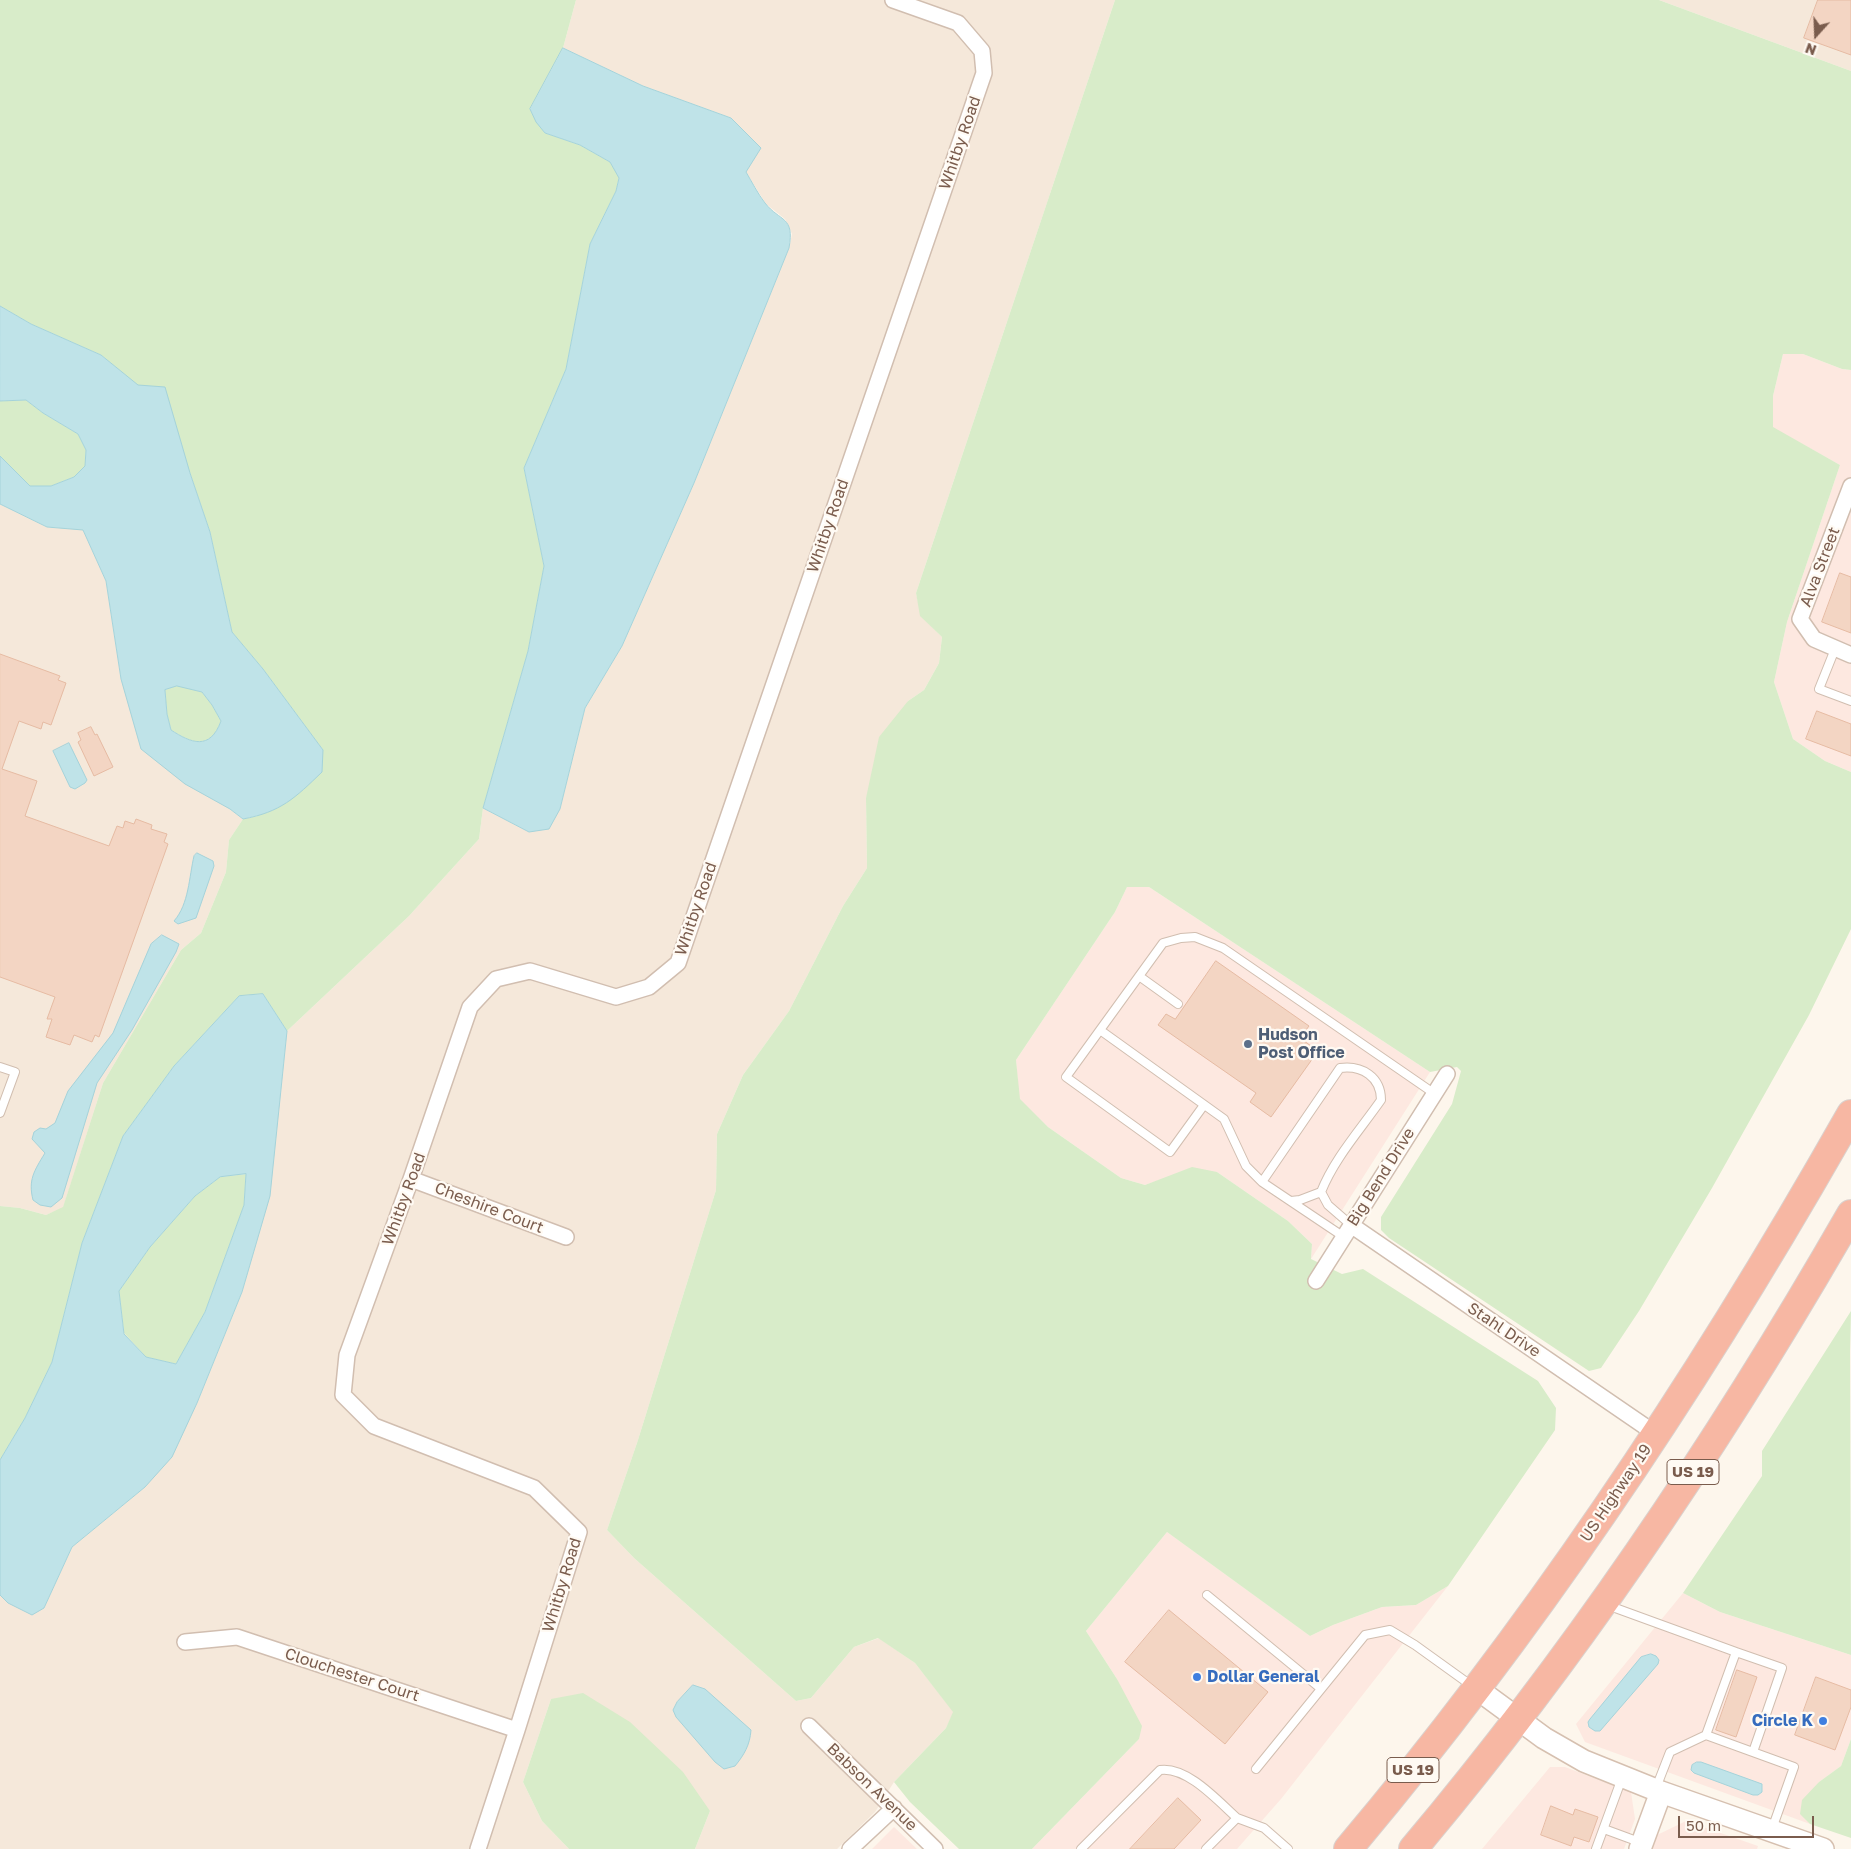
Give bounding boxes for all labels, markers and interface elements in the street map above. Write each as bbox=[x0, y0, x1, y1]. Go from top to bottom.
north arrow bbox=[1791, 10, 1841, 60]
text: N bbox=[1803, 40, 1819, 59]
street label: Whitby Road bbox=[935, 94, 985, 192]
street label: Whitby Road bbox=[803, 477, 853, 575]
street label: Alva Street bbox=[1796, 524, 1844, 610]
street label: Whitby Road bbox=[671, 860, 721, 958]
place label: Hudson Post Office bbox=[1258, 1025, 1345, 1063]
marker: Hudson Post Office bbox=[1242, 1038, 1254, 1050]
street label: Big Bend Drive bbox=[1343, 1124, 1419, 1230]
street label: Whitby Road bbox=[378, 1150, 430, 1248]
street label: Cheshire Court bbox=[432, 1178, 546, 1238]
street label: Stahl Drive bbox=[1464, 1299, 1544, 1361]
street label: US Highway 19 bbox=[1576, 1441, 1656, 1545]
road number: US 19 bbox=[1667, 1460, 1719, 1484]
street label: Whitby Road bbox=[539, 1536, 585, 1634]
street label: Clouchester Court bbox=[282, 1644, 422, 1706]
place label: Dollar General bbox=[1207, 1667, 1319, 1687]
marker: Dollar General bbox=[1191, 1671, 1203, 1683]
place label: Circle K bbox=[1752, 1711, 1813, 1731]
marker: Circle K bbox=[1817, 1715, 1829, 1727]
street label: Babson Avenue bbox=[823, 1739, 921, 1835]
road number: US 19 bbox=[1387, 1758, 1439, 1782]
scale bar bbox=[1681, 1806, 1817, 1838]
text: 50 m bbox=[1686, 1816, 1721, 1834]

